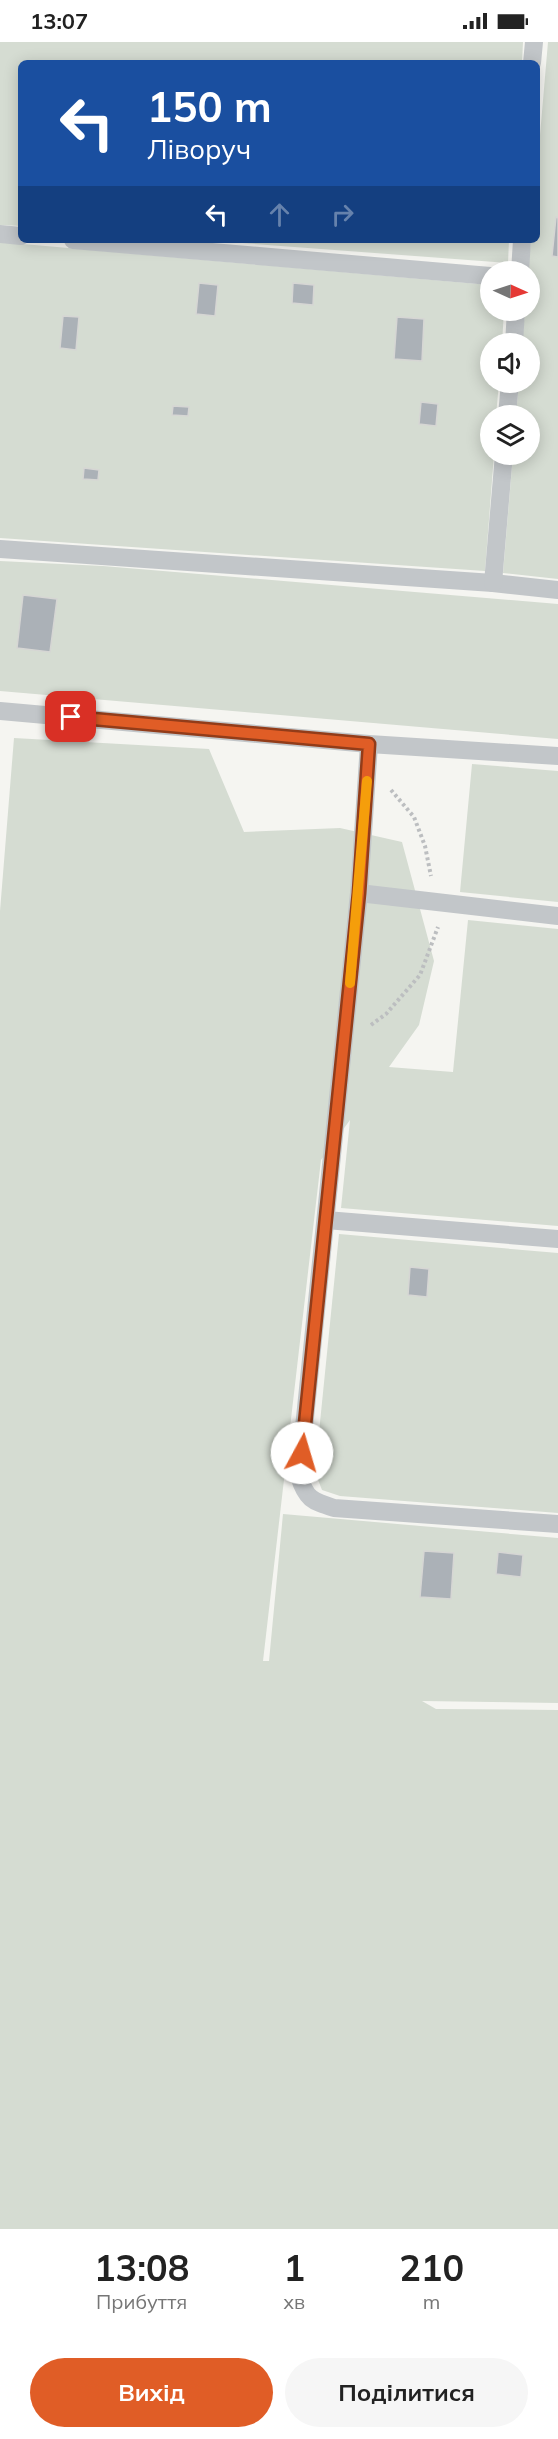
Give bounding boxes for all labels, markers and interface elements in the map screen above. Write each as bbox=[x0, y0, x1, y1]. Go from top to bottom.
text: 13:07 bbox=[30, 7, 88, 35]
text: 150 m bbox=[147, 80, 272, 133]
icon: left bbox=[48, 84, 126, 162]
text: Ліворуч bbox=[147, 132, 251, 166]
icon: left bbox=[200, 198, 233, 231]
icon: ahead bbox=[263, 198, 296, 231]
icon: right bbox=[326, 198, 359, 231]
north arrow bbox=[480, 261, 540, 321]
map controls bbox=[480, 261, 540, 465]
button: sound bbox=[480, 333, 540, 393]
button: layers bbox=[480, 405, 540, 465]
pin bbox=[45, 691, 96, 742]
icon: arrive bbox=[54, 700, 87, 733]
position arrow bbox=[270, 1421, 334, 1485]
text: 13:08 bbox=[94, 2245, 189, 2290]
text: 1 bbox=[283, 2245, 305, 2290]
text: 210 bbox=[399, 2245, 464, 2290]
text: Прибуття bbox=[96, 2289, 187, 2314]
text: хв bbox=[283, 2289, 305, 2314]
text: m bbox=[423, 2289, 440, 2314]
button: Вихід bbox=[30, 2358, 273, 2427]
button: Поділитися bbox=[285, 2358, 528, 2427]

